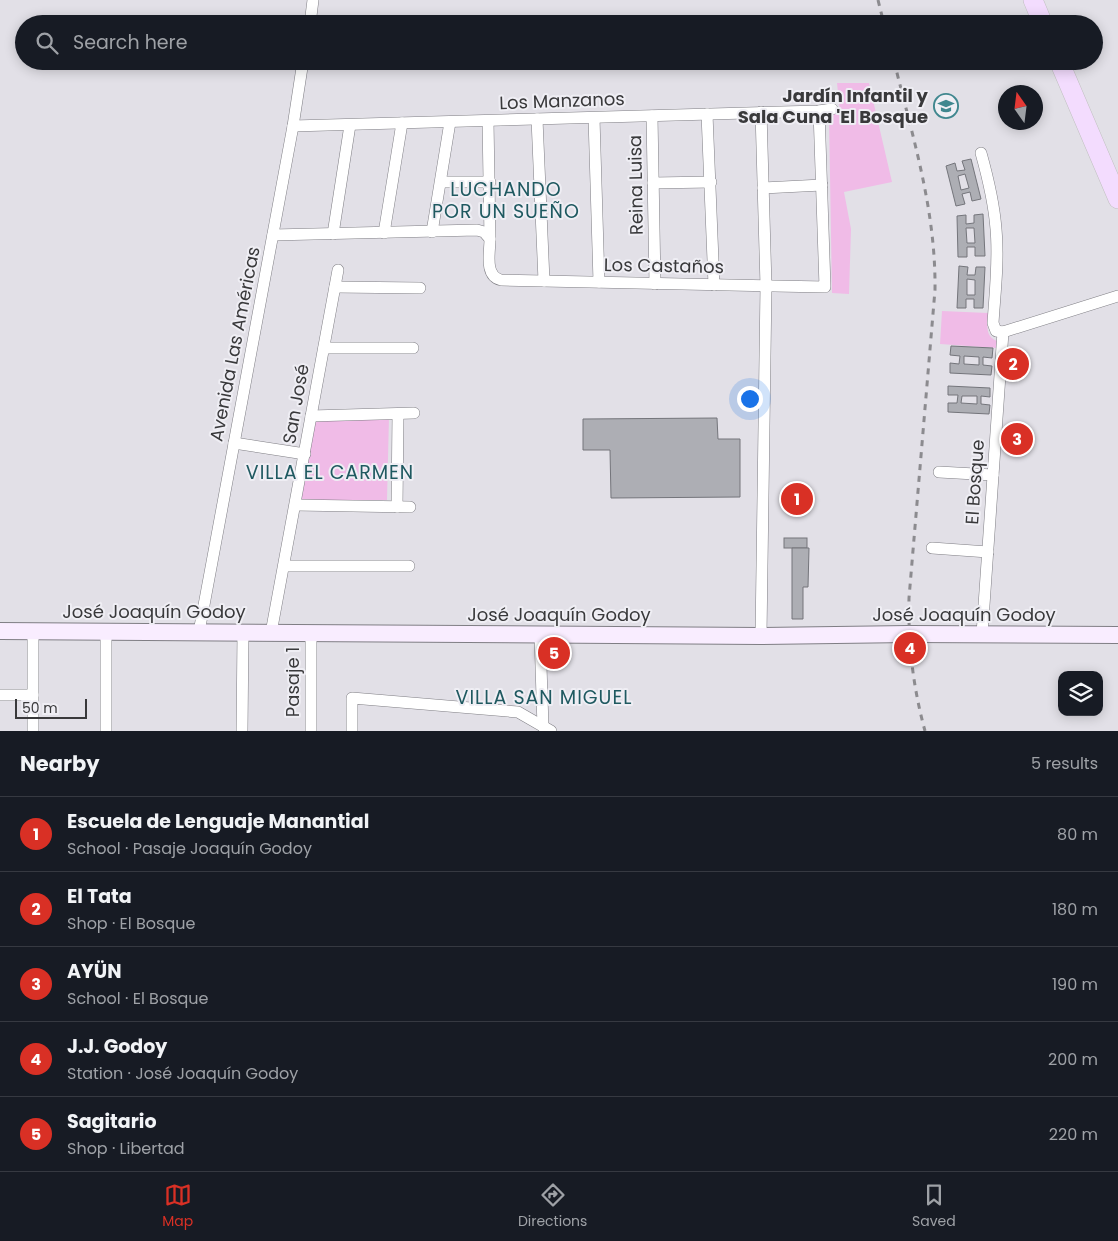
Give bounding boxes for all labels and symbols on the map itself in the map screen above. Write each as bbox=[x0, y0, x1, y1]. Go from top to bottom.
place label: Jardín Infantil y Sala Cuna 'El Bosque bbox=[738, 83, 929, 129]
north arrow bbox=[998, 85, 1043, 130]
street label: Los Manzanos bbox=[499, 86, 625, 115]
school or university icon: Jardín Infantil y Sala Cuna 'El Bosque bbox=[933, 93, 959, 119]
street label: Reina Luisa bbox=[622, 135, 649, 235]
district label: LUCHANDO POR UN SUEÑO bbox=[432, 176, 580, 225]
street label: Avenida Las Américas bbox=[203, 244, 266, 444]
street label: Los Castaños bbox=[604, 252, 724, 279]
pin: 2 bbox=[997, 345, 1029, 383]
street label: San José bbox=[276, 362, 315, 446]
your location bbox=[737, 386, 763, 412]
pin: 3 bbox=[1001, 420, 1033, 458]
street label: El Bosque bbox=[959, 439, 990, 525]
district label: VILLA EL CARMEN bbox=[246, 459, 414, 486]
pin: 1 bbox=[781, 480, 813, 518]
street label: José Joaquín Godoy bbox=[62, 599, 246, 624]
street label: José Joaquín Godoy bbox=[467, 602, 651, 627]
street label: José Joaquín Godoy bbox=[872, 602, 1056, 627]
pin: 4 bbox=[894, 629, 926, 667]
pin: 5 bbox=[538, 634, 570, 672]
street label: Pasaje 1 bbox=[280, 647, 305, 717]
district label: VILLA SAN MIGUEL bbox=[456, 684, 632, 711]
scale bar bbox=[15, 696, 88, 719]

